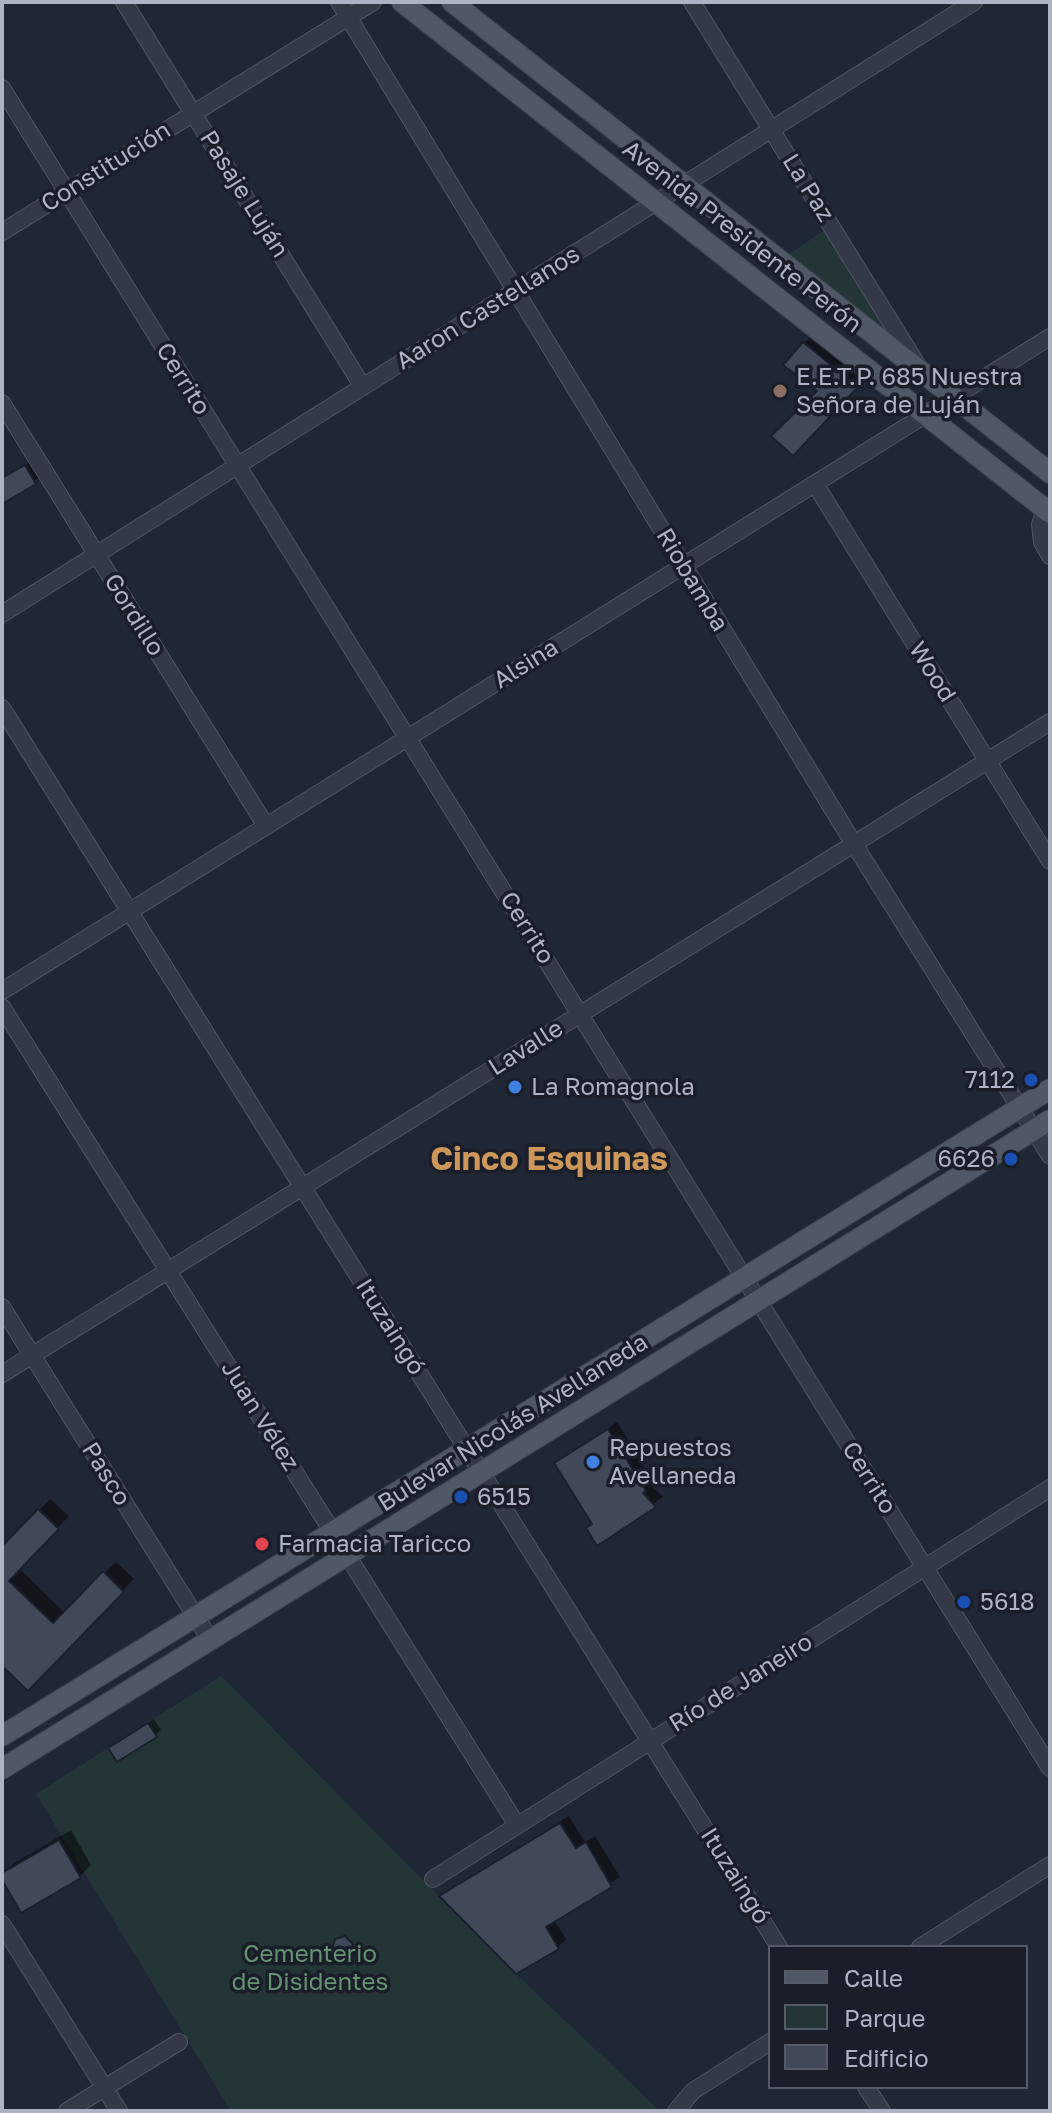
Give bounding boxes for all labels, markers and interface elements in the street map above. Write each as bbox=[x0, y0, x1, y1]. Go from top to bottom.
street label: Constitución bbox=[36, 116, 176, 218]
street label: Pasaje Luján bbox=[194, 125, 294, 263]
street label: Avenida Presidente Perón bbox=[617, 135, 867, 339]
street label: La Paz bbox=[776, 149, 840, 227]
street label: Aaron Castellanos bbox=[391, 240, 585, 376]
street label: Cerrito bbox=[150, 338, 216, 420]
place label: E.E.T.P. 685 Nuestra Señora de Luján bbox=[796, 363, 1022, 419]
marker: E.E.T.P. 685 Nuestra Señora de Luján bbox=[771, 382, 789, 400]
street label: Riobamba bbox=[650, 523, 734, 637]
street label: Gordillo bbox=[98, 569, 170, 661]
street label: Alsina bbox=[488, 633, 564, 695]
street label: Wood bbox=[902, 637, 962, 707]
street label: Cerrito bbox=[494, 887, 560, 969]
street label: Lavalle bbox=[483, 1014, 569, 1082]
place label: 7112 bbox=[965, 1066, 1015, 1094]
marker: 7112 bbox=[1022, 1071, 1040, 1089]
place label: La Romagnola bbox=[531, 1073, 695, 1101]
marker: La Romagnola bbox=[506, 1078, 524, 1096]
district label: Cinco Esquinas bbox=[430, 1141, 668, 1179]
place label: 6626 bbox=[938, 1145, 995, 1173]
marker: 6626 bbox=[1002, 1150, 1020, 1168]
street label: Ituzaingó bbox=[349, 1274, 431, 1380]
street label: Bulevar Nicolás Avellaneda bbox=[373, 1328, 653, 1518]
street label: Juan Vélez bbox=[215, 1356, 305, 1476]
place label: Repuestos Avellaneda bbox=[609, 1434, 736, 1490]
street label: Pasco bbox=[75, 1437, 137, 1511]
street label: Cerrito bbox=[836, 1437, 902, 1519]
marker: Repuestos Avellaneda bbox=[584, 1453, 602, 1471]
place label: 6515 bbox=[477, 1483, 531, 1511]
marker: 6515 bbox=[452, 1488, 470, 1506]
place label: Farmacia Taricco bbox=[278, 1530, 471, 1558]
marker: Farmacia Taricco bbox=[253, 1535, 271, 1553]
place label: 5618 bbox=[980, 1588, 1035, 1616]
marker: 5618 bbox=[955, 1593, 973, 1611]
street label: Río de Janeiro bbox=[664, 1628, 818, 1738]
street label: Ituzaingó bbox=[694, 1823, 776, 1929]
park label: Cementerio de Disidentes bbox=[232, 1940, 388, 1996]
legend bbox=[768, 1945, 1028, 2089]
text: Calle bbox=[844, 1963, 903, 1992]
text: Parque bbox=[844, 2003, 925, 2032]
text: Edificio bbox=[844, 2043, 929, 2072]

